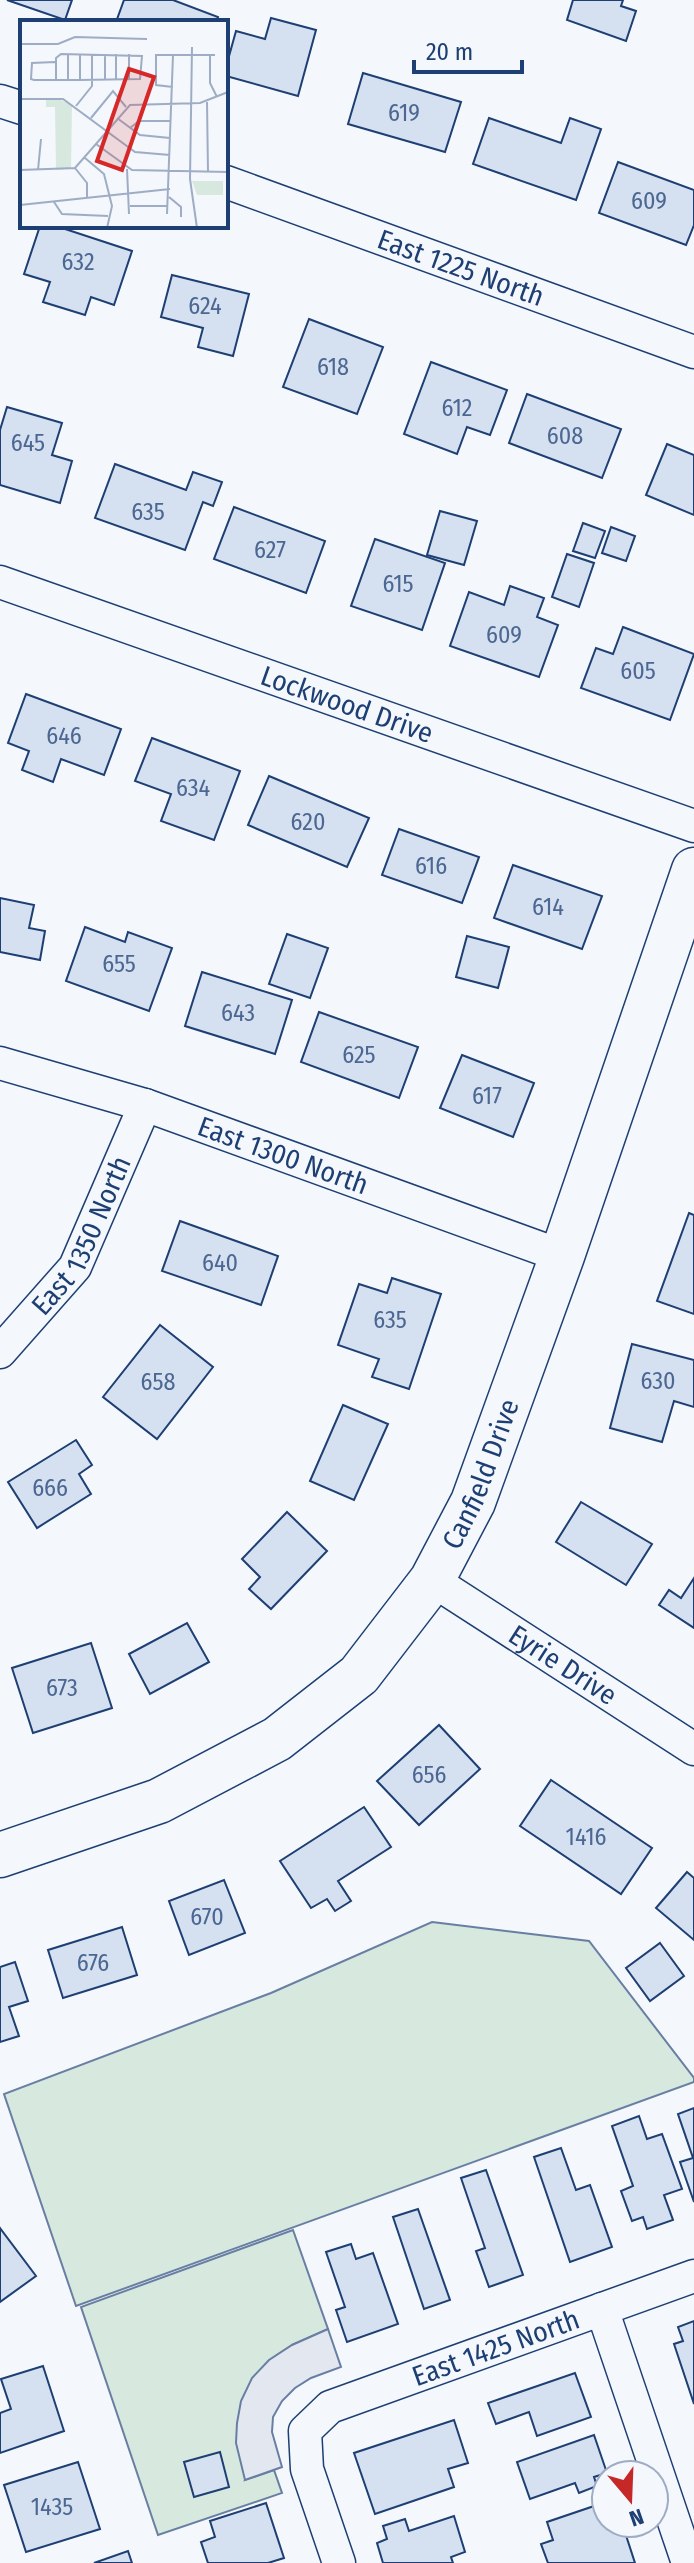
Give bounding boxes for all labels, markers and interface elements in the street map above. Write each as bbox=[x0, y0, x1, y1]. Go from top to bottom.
inset map bbox=[20, 20, 228, 228]
scale bar bbox=[414, 24, 522, 74]
text: 20 m bbox=[426, 38, 473, 66]
house number: 619 bbox=[388, 99, 420, 127]
house number: 609 bbox=[631, 187, 667, 215]
street label: East 1225 North bbox=[373, 222, 549, 313]
house number: 632 bbox=[62, 248, 94, 276]
house number: 624 bbox=[188, 292, 222, 320]
house number: 618 bbox=[317, 353, 349, 381]
house number: 612 bbox=[442, 394, 472, 422]
house number: 608 bbox=[547, 422, 583, 450]
house number: 645 bbox=[11, 429, 45, 457]
house number: 635 bbox=[131, 498, 165, 526]
house number: 627 bbox=[254, 536, 286, 564]
house number: 615 bbox=[382, 570, 414, 598]
house number: 609 bbox=[486, 621, 522, 649]
house number: 605 bbox=[620, 657, 656, 685]
street label: Lockwood Drive bbox=[257, 659, 438, 750]
house number: 646 bbox=[46, 722, 82, 750]
house number: 634 bbox=[176, 774, 210, 802]
house number: 620 bbox=[291, 808, 325, 836]
house number: 616 bbox=[415, 852, 447, 880]
house number: 614 bbox=[532, 893, 564, 921]
house number: 655 bbox=[102, 950, 136, 978]
house number: 643 bbox=[221, 999, 255, 1027]
house number: 625 bbox=[342, 1041, 376, 1069]
house number: 617 bbox=[472, 1082, 502, 1110]
street label: East 1300 North bbox=[194, 1109, 373, 1201]
street label: East 1350 North bbox=[24, 1151, 137, 1321]
house number: 640 bbox=[202, 1249, 238, 1277]
house number: 635 bbox=[373, 1306, 407, 1334]
house number: 630 bbox=[640, 1367, 676, 1395]
house number: 658 bbox=[141, 1368, 175, 1396]
street label: Canfield Drive bbox=[435, 1394, 525, 1555]
house number: 666 bbox=[32, 1474, 68, 1502]
street label: Eyrie Drive bbox=[503, 1618, 623, 1711]
house number: 673 bbox=[46, 1674, 78, 1702]
house number: 656 bbox=[412, 1761, 446, 1789]
house number: 1416 bbox=[566, 1823, 606, 1851]
house number: 670 bbox=[190, 1903, 224, 1931]
house number: 676 bbox=[77, 1949, 109, 1977]
street label: East 1425 North bbox=[407, 2302, 584, 2393]
north arrow bbox=[590, 2459, 670, 2539]
house number: 1435 bbox=[31, 2493, 73, 2521]
text: N bbox=[626, 2503, 647, 2532]

